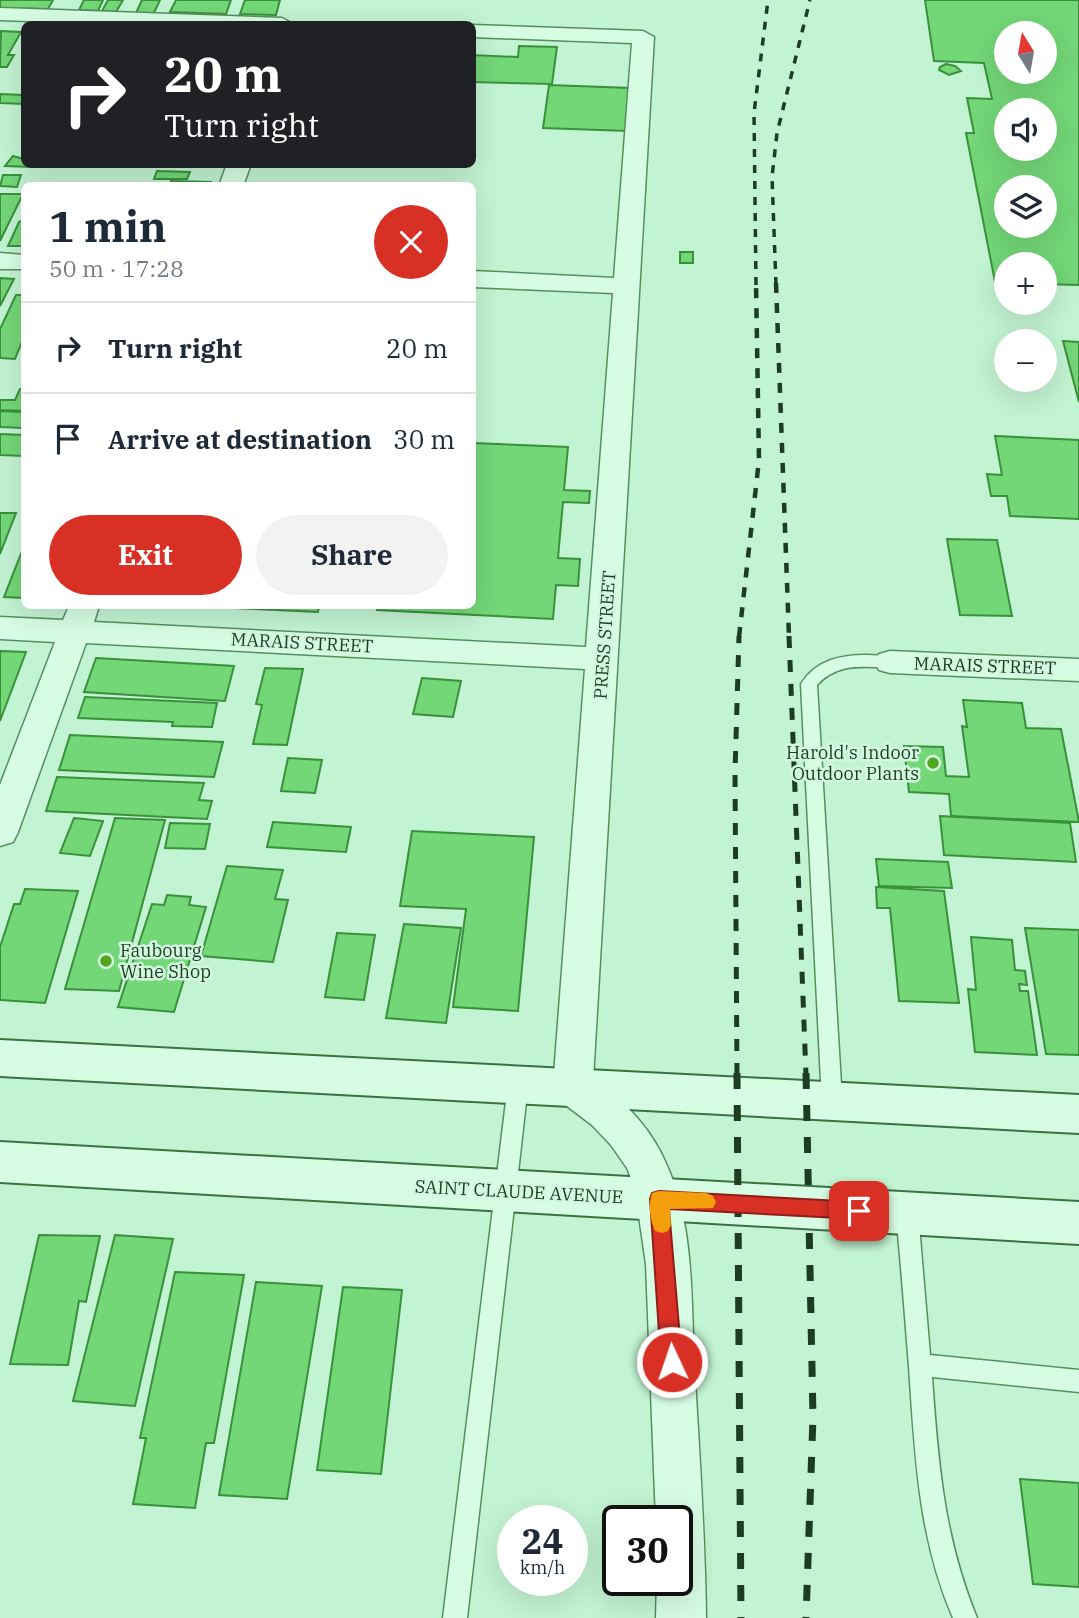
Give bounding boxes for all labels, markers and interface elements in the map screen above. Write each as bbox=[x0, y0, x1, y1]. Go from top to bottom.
north arrow bbox=[994, 21, 1057, 84]
map controls bbox=[994, 21, 1057, 392]
text: 20 m bbox=[164, 42, 282, 105]
icon: right bbox=[49, 49, 140, 140]
button: sound bbox=[994, 98, 1057, 161]
text: Turn right bbox=[164, 104, 319, 146]
button: layers bbox=[994, 175, 1057, 238]
text: 1 min bbox=[49, 199, 167, 254]
button: close bbox=[374, 205, 448, 279]
button: + bbox=[994, 252, 1057, 315]
text: 50 m · 17:28 bbox=[49, 253, 184, 283]
icon: right bbox=[49, 329, 87, 367]
button: − bbox=[994, 329, 1057, 392]
text: Turn right bbox=[108, 331, 242, 365]
text: 20 m bbox=[386, 331, 448, 365]
icon: arrive bbox=[49, 420, 87, 458]
text: Arrive at destination bbox=[108, 422, 372, 456]
text: 30 m bbox=[393, 422, 455, 456]
button: Exit bbox=[49, 515, 242, 595]
button: Share bbox=[256, 515, 448, 595]
street label: PRESS STREET bbox=[589, 569, 620, 700]
street label: MARAIS STREET bbox=[230, 627, 374, 658]
street label: MARAIS STREET bbox=[913, 652, 1057, 679]
place label: Harold's Indoor Outdoor Plants bbox=[786, 741, 919, 785]
marker: Harold's Indoor Outdoor Plants bbox=[925, 755, 941, 771]
place label: Faubourg Wine Shop bbox=[120, 939, 211, 983]
marker: Faubourg Wine Shop bbox=[98, 953, 114, 969]
street label: SAINT CLAUDE AVENUE bbox=[414, 1175, 624, 1208]
pin bbox=[829, 1181, 889, 1241]
icon: arrive bbox=[840, 1192, 878, 1230]
position arrow bbox=[635, 1325, 709, 1399]
speed limit sign: 30 bbox=[602, 1505, 693, 1596]
text: 24 bbox=[521, 1518, 564, 1564]
text: km/h bbox=[520, 1556, 565, 1579]

